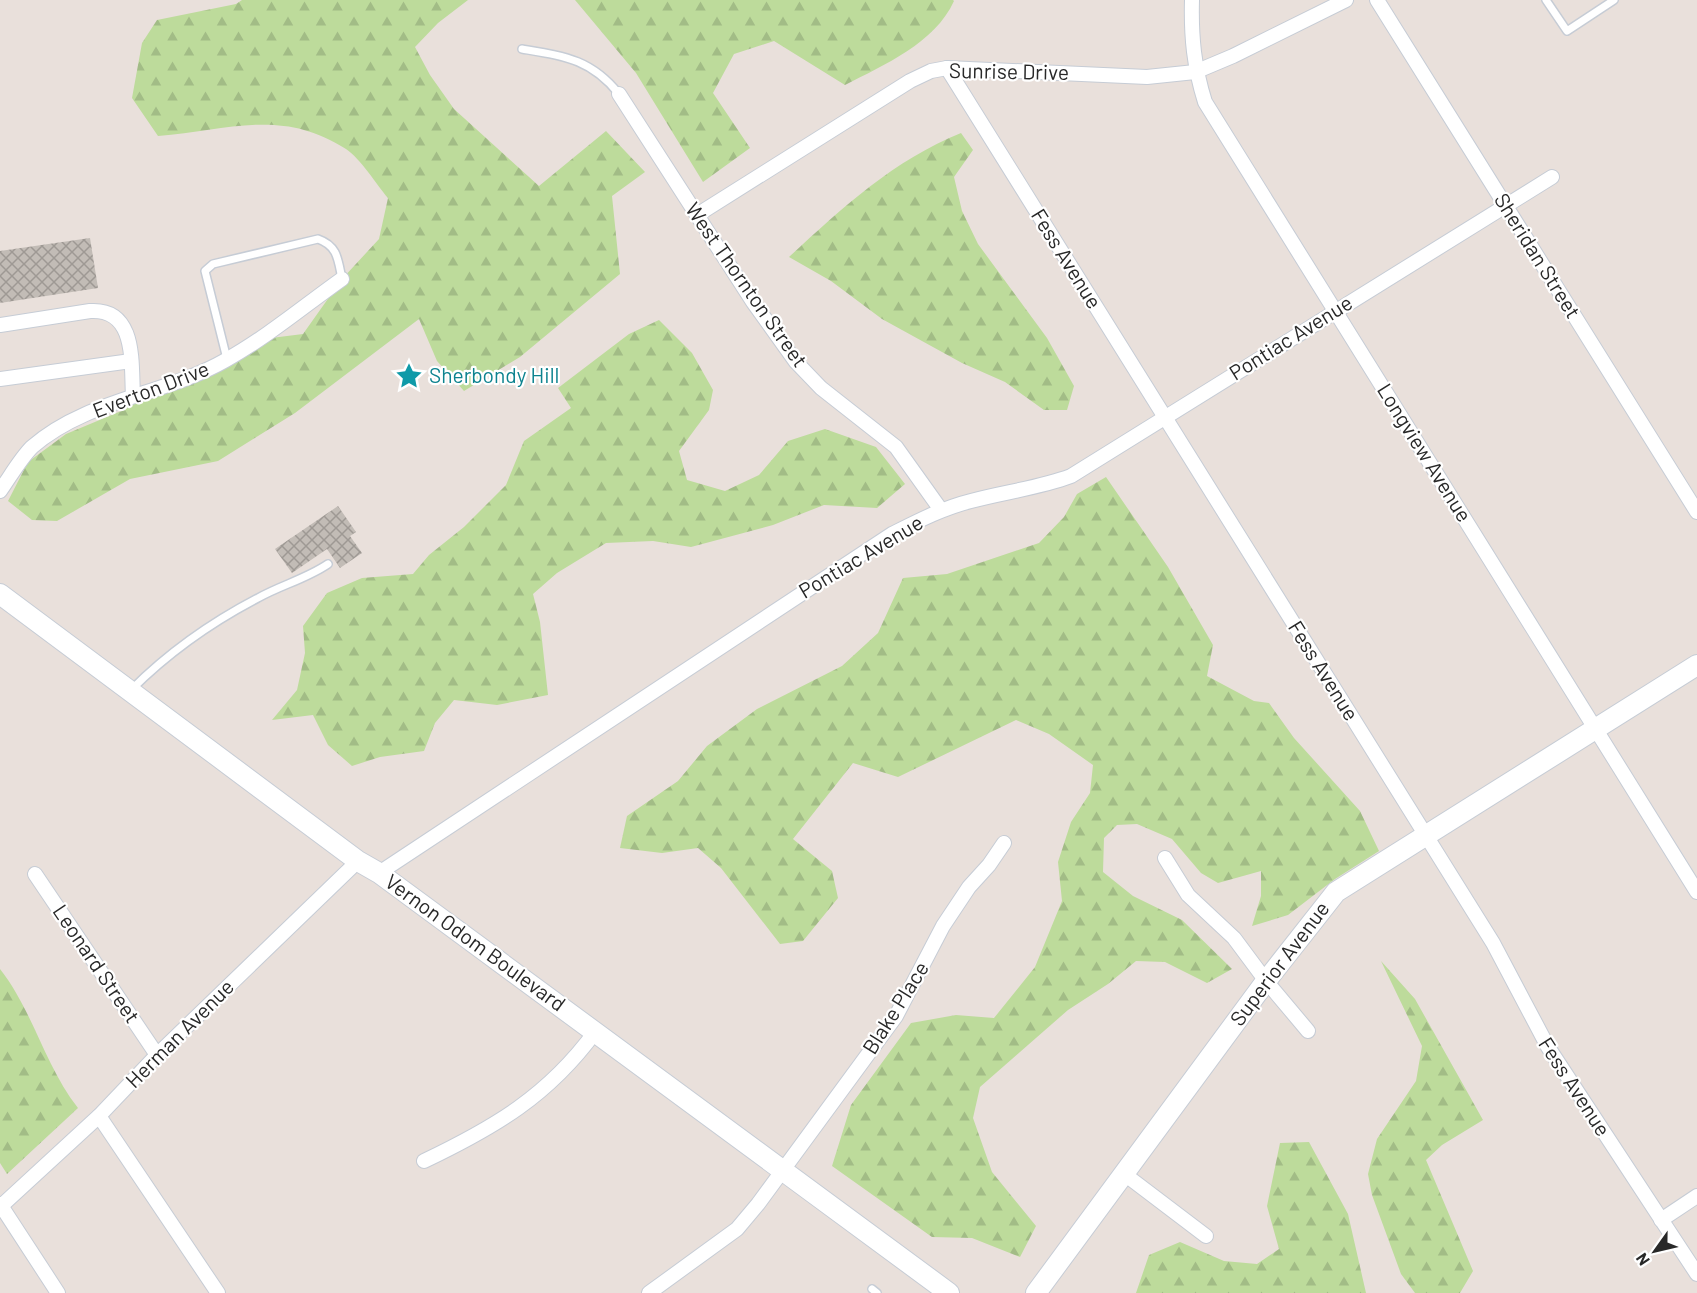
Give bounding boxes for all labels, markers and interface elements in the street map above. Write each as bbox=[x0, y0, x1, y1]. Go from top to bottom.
street label: Sunrise Drive bbox=[949, 57, 1069, 84]
street label: Sheridan Street bbox=[1490, 188, 1587, 322]
street label: West Thornton Street bbox=[681, 197, 814, 371]
street label: Fess Avenue bbox=[1027, 204, 1108, 313]
street label: Pontiac Avenue bbox=[1224, 289, 1356, 385]
street label: Everton Drive bbox=[89, 355, 212, 422]
place icon: Sherbondy Hill bbox=[394, 361, 424, 391]
place label: Sherbondy Hill bbox=[429, 362, 559, 387]
street label: Longview Avenue bbox=[1373, 378, 1478, 526]
street label: Pontiac Avenue bbox=[794, 509, 927, 603]
street label: Fess Avenue bbox=[1284, 616, 1365, 725]
street label: Vernon Odom Boulevard bbox=[381, 868, 571, 1016]
street label: Superior Avenue bbox=[1224, 896, 1334, 1030]
street label: Leonard Street bbox=[49, 899, 146, 1027]
street label: Blake Place bbox=[856, 956, 933, 1058]
street label: Herman Avenue bbox=[120, 974, 238, 1092]
street label: Fess Avenue bbox=[1534, 1032, 1616, 1140]
north arrow bbox=[1625, 1221, 1685, 1281]
text: N bbox=[1631, 1250, 1653, 1269]

